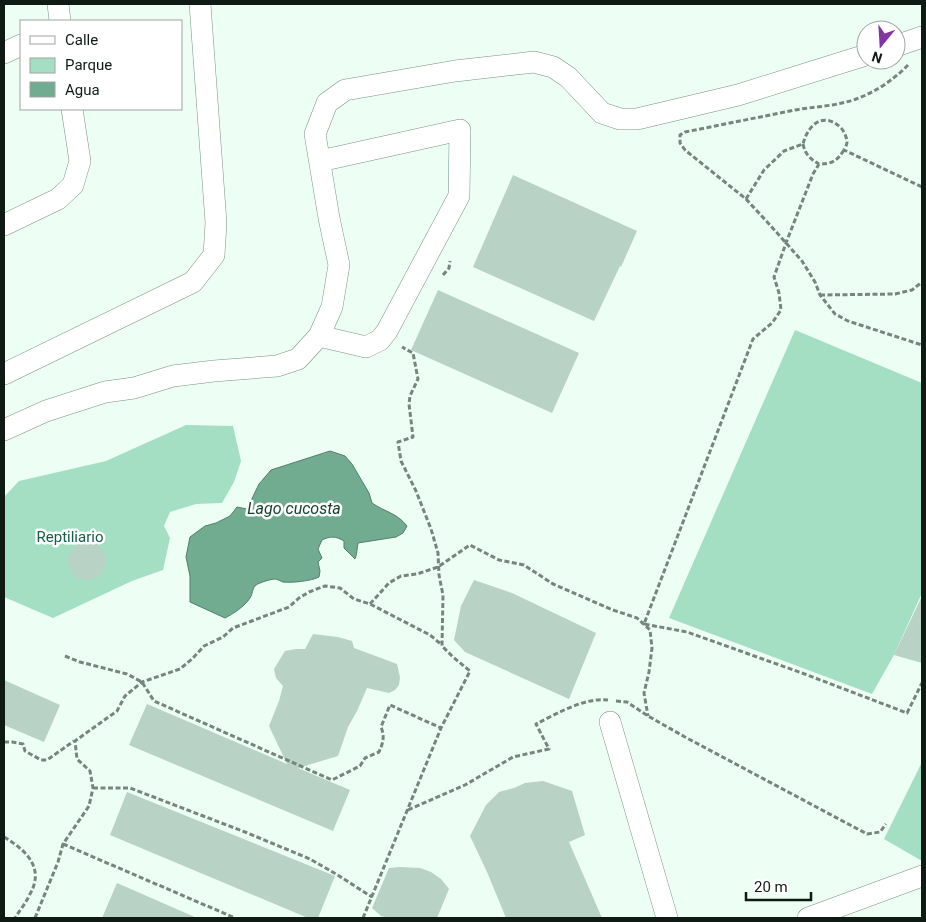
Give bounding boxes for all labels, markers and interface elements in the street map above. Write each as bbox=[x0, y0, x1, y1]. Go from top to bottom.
legend bbox=[20, 20, 182, 110]
north arrow bbox=[856, 20, 906, 70]
text: Calle bbox=[65, 31, 98, 49]
text: N bbox=[870, 48, 884, 67]
text: Parque bbox=[65, 56, 112, 74]
text: Agua bbox=[65, 81, 100, 99]
water label: Lago cucosta bbox=[247, 499, 341, 518]
park label: Reptiliario bbox=[37, 528, 103, 546]
scale bar bbox=[746, 870, 811, 902]
text: 20 m bbox=[754, 878, 788, 896]

